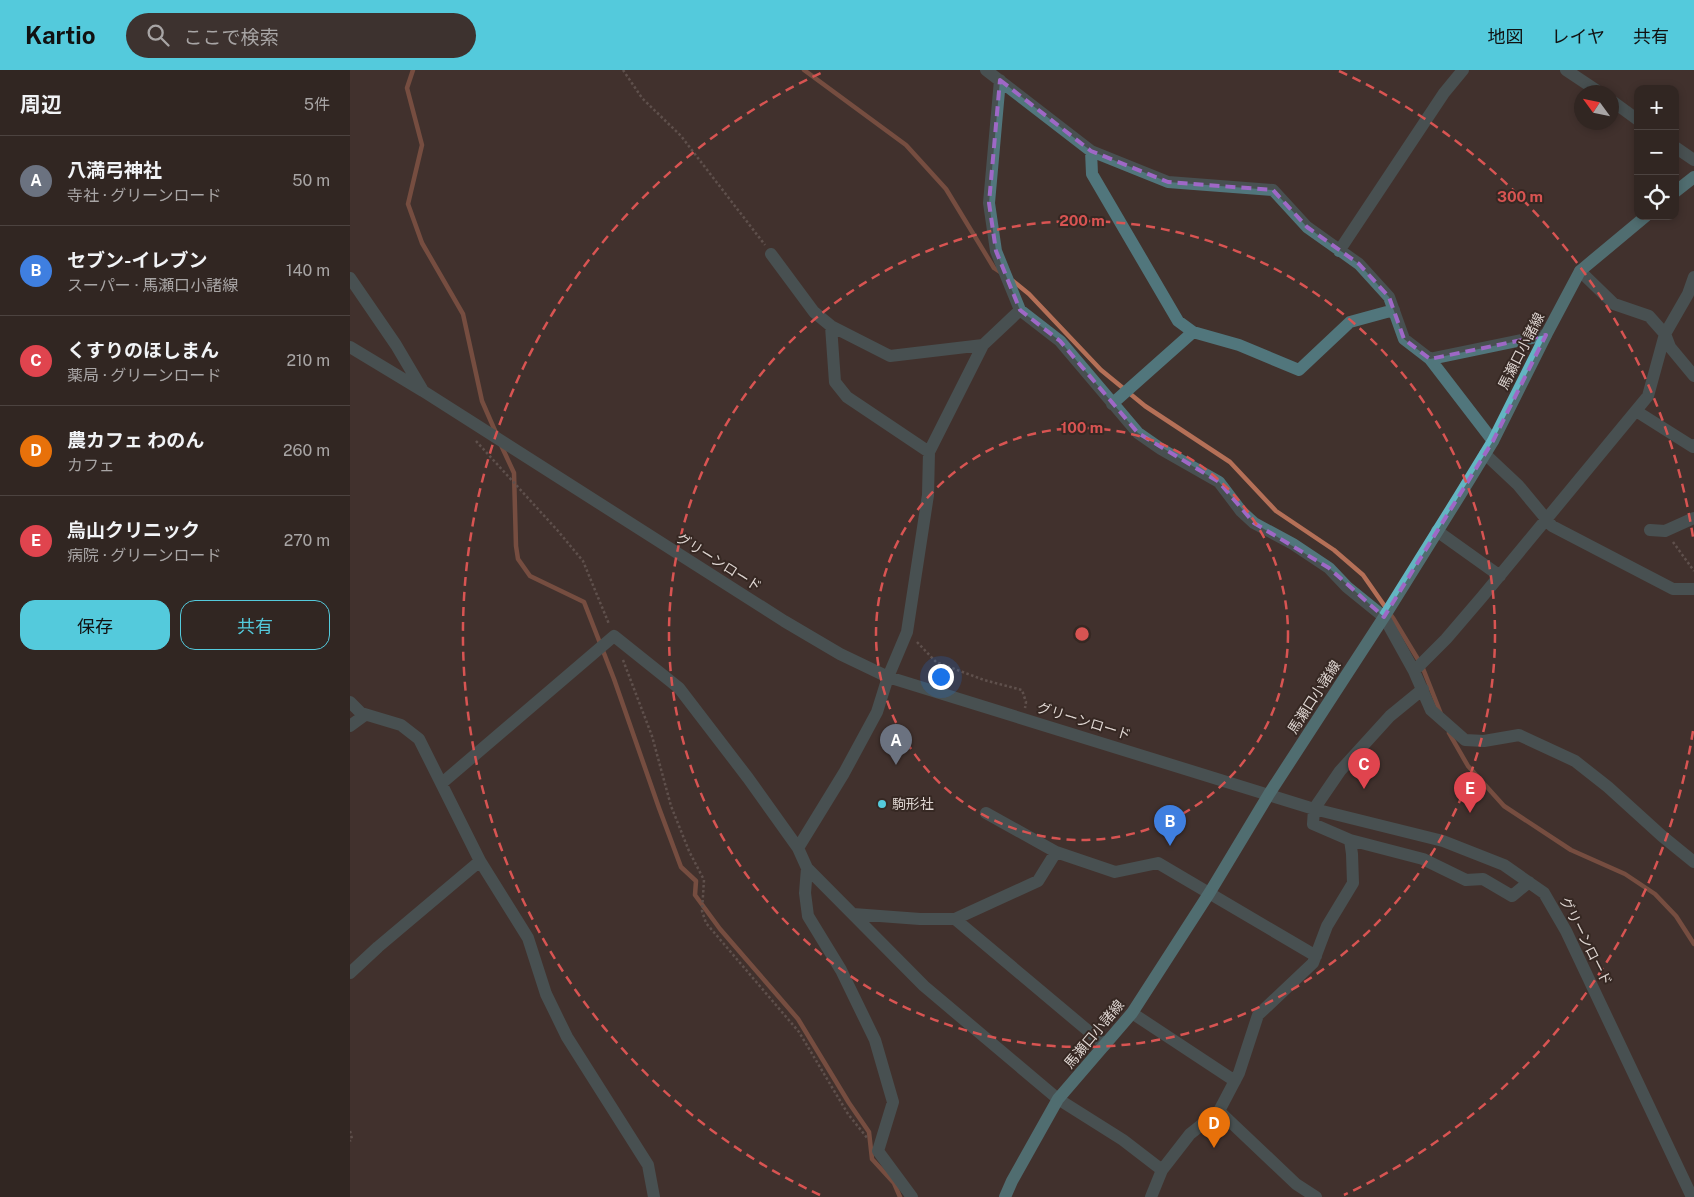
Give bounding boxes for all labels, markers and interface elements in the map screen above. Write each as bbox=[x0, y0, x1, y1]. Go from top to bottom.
search box bbox=[126, 13, 476, 58]
text: Kartio bbox=[25, 21, 96, 49]
icon: search bbox=[144, 21, 172, 49]
text: ここで検索 bbox=[184, 26, 279, 48]
text: 地図 bbox=[1488, 26, 1524, 47]
text: レイヤ bbox=[1552, 26, 1605, 47]
text: 共有 bbox=[1633, 26, 1669, 47]
north arrow bbox=[1574, 85, 1619, 130]
map controls bbox=[1634, 85, 1679, 220]
button: + bbox=[1634, 85, 1679, 130]
text: 周辺 bbox=[20, 92, 62, 117]
text: 5件 bbox=[304, 95, 330, 114]
button: − bbox=[1634, 130, 1679, 175]
text: 八満弓神社 bbox=[67, 159, 162, 181]
text: A bbox=[30, 171, 42, 190]
text: 50 m bbox=[292, 171, 330, 190]
button: locate bbox=[1634, 175, 1679, 220]
text: 寺社 · グリーンロード bbox=[67, 186, 222, 205]
text: 300 m bbox=[1497, 188, 1543, 205]
text: 200 m bbox=[1059, 212, 1105, 229]
text: セブン-イレブン bbox=[67, 249, 207, 271]
text: B bbox=[31, 261, 41, 280]
text: 140 m bbox=[286, 261, 330, 280]
text: スーパー · 馬瀬口小諸線 bbox=[67, 276, 238, 295]
street label: 馬瀬口小諸線 bbox=[1495, 310, 1547, 392]
text: くすりのほしまん bbox=[67, 339, 219, 361]
text: C bbox=[30, 351, 42, 370]
text: 210 m bbox=[286, 351, 330, 370]
text: 薬局 · グリーンロード bbox=[67, 366, 222, 385]
text: 100 m bbox=[1061, 419, 1103, 436]
text: 農カフェ わのん bbox=[67, 429, 204, 451]
text: D bbox=[30, 441, 42, 460]
text: 260 m bbox=[283, 441, 330, 460]
text: カフェ bbox=[67, 456, 115, 475]
text: 烏山クリニック bbox=[67, 519, 200, 541]
street label: グリーンロード bbox=[673, 529, 765, 595]
text: E bbox=[31, 531, 41, 550]
text: 270 m bbox=[284, 531, 330, 550]
text: 病院 · グリーンロード bbox=[67, 546, 222, 565]
button: 保存 bbox=[20, 600, 170, 650]
button: 共有 bbox=[180, 600, 330, 650]
centre of rings bbox=[1073, 625, 1091, 643]
street label: 馬瀬口小諸線 bbox=[1284, 657, 1344, 737]
your location bbox=[928, 664, 954, 690]
street label: グリーンロード bbox=[1035, 699, 1133, 743]
pin: A bbox=[880, 724, 912, 765]
pin: C bbox=[1348, 748, 1380, 789]
pin: E bbox=[1454, 772, 1486, 813]
place label: 駒形社 bbox=[892, 796, 934, 812]
marker: 駒形社 bbox=[876, 798, 888, 810]
pin: B bbox=[1154, 805, 1186, 846]
street label: グリーンロード bbox=[1557, 894, 1615, 988]
street label: 馬瀬口小諸線 bbox=[1061, 997, 1127, 1071]
pin: D bbox=[1198, 1107, 1230, 1148]

